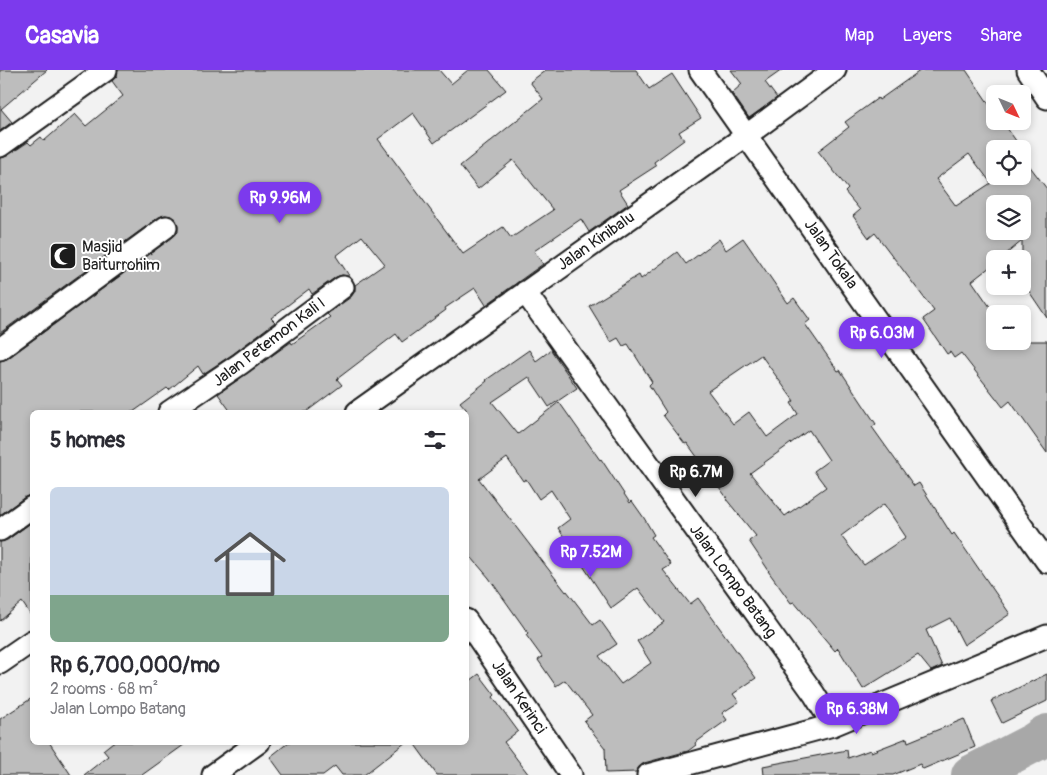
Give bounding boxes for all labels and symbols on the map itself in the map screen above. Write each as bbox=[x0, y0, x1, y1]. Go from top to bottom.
north arrow bbox=[986, 85, 1031, 130]
pin: Rp 9.96M bbox=[228, 182, 332, 224]
street label: Jalan Kinibalu bbox=[553, 207, 639, 275]
street label: Jalan Tokala bbox=[800, 215, 862, 293]
place label: Masjid Baiturrohim bbox=[82, 237, 160, 275]
mosque icon: Masjid Baiturrohim bbox=[48, 241, 78, 271]
street label: Jalan Petemon Kali I bbox=[209, 293, 329, 391]
pin: Rp 6.03M bbox=[830, 316, 934, 359]
pin: Rp 6.7M bbox=[650, 456, 742, 498]
street label: Jalan Lompo Batang bbox=[685, 520, 781, 642]
pin: Rp 7.52M bbox=[539, 536, 643, 578]
street label: Jalan Kerinci bbox=[487, 656, 551, 738]
pin: Rp 6.38M bbox=[805, 692, 909, 735]

